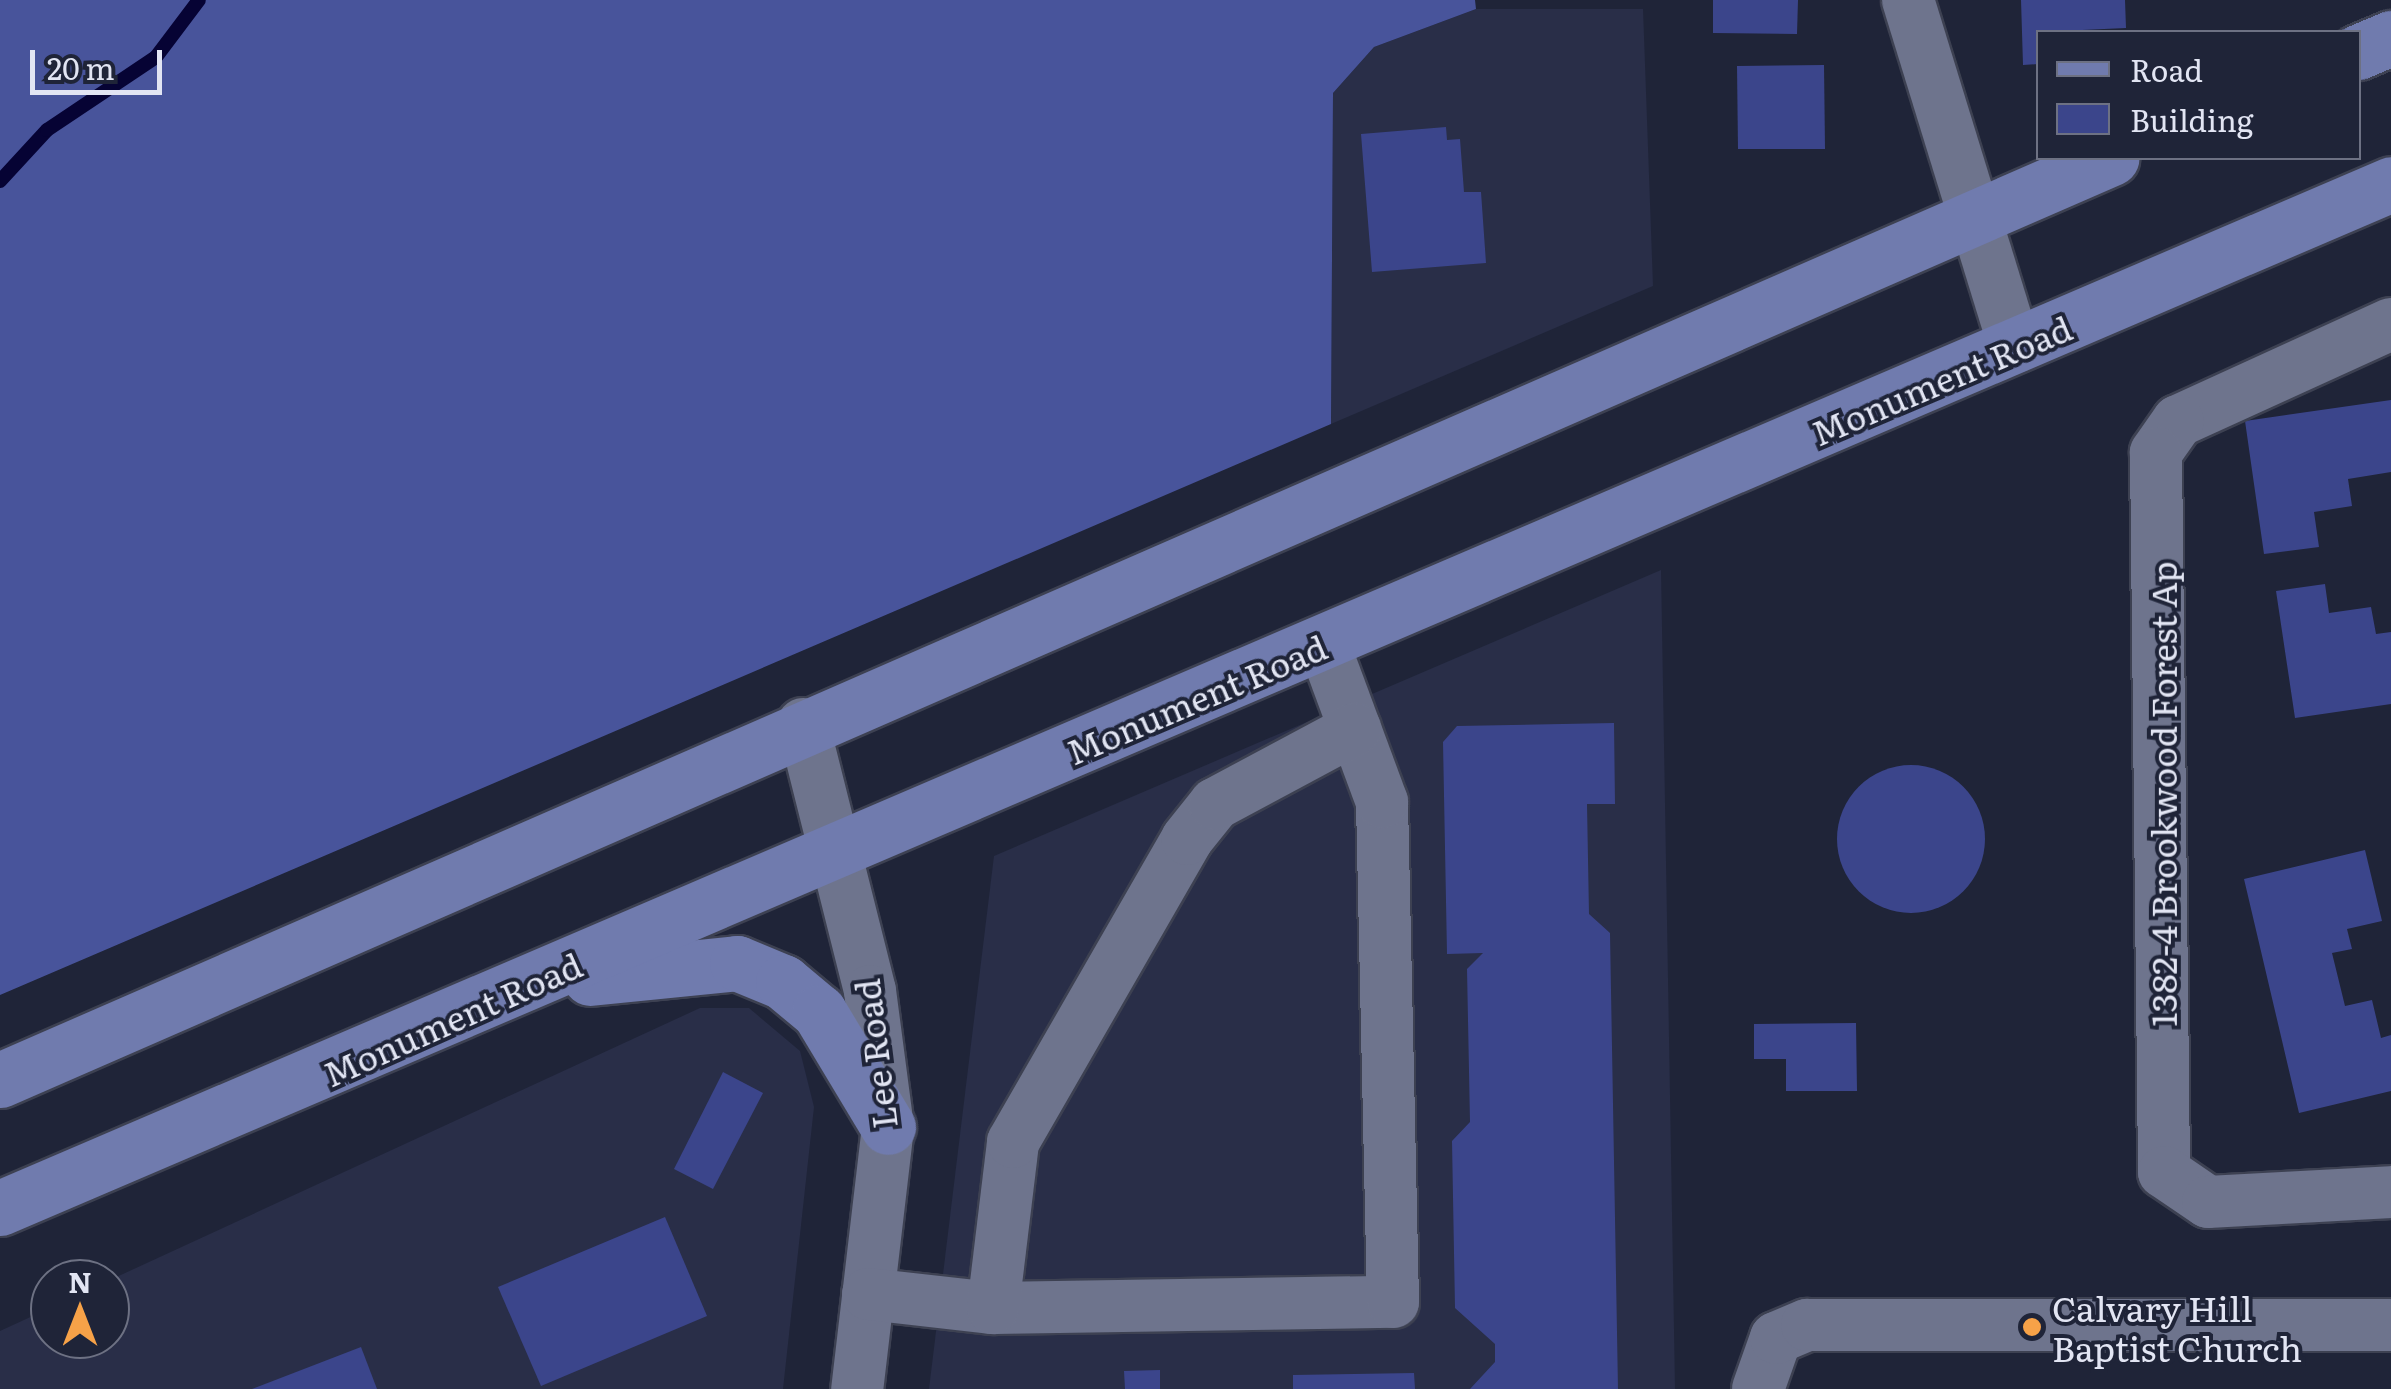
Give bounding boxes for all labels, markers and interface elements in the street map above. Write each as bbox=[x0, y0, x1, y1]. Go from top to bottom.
scale bar bbox=[35, 30, 168, 92]
legend bbox=[2036, 30, 2361, 160]
text: 20 m bbox=[47, 45, 115, 89]
text: Road bbox=[2130, 47, 2203, 91]
text: Building bbox=[2130, 97, 2254, 141]
street label: Monument Road bbox=[1804, 305, 2078, 453]
street label: 1382-4 Brookwood Forest Ap bbox=[2141, 561, 2183, 1027]
street label: Monument Road bbox=[1059, 624, 1333, 772]
street label: Monument Road bbox=[316, 942, 588, 1094]
street label: Lee Road bbox=[844, 977, 904, 1131]
north arrow bbox=[30, 1259, 130, 1359]
text: N bbox=[68, 1260, 92, 1302]
place label: Calvary Hill Baptist Church bbox=[2052, 1286, 2302, 1368]
marker: Calvary Hill Baptist Church bbox=[2021, 1316, 2043, 1338]

